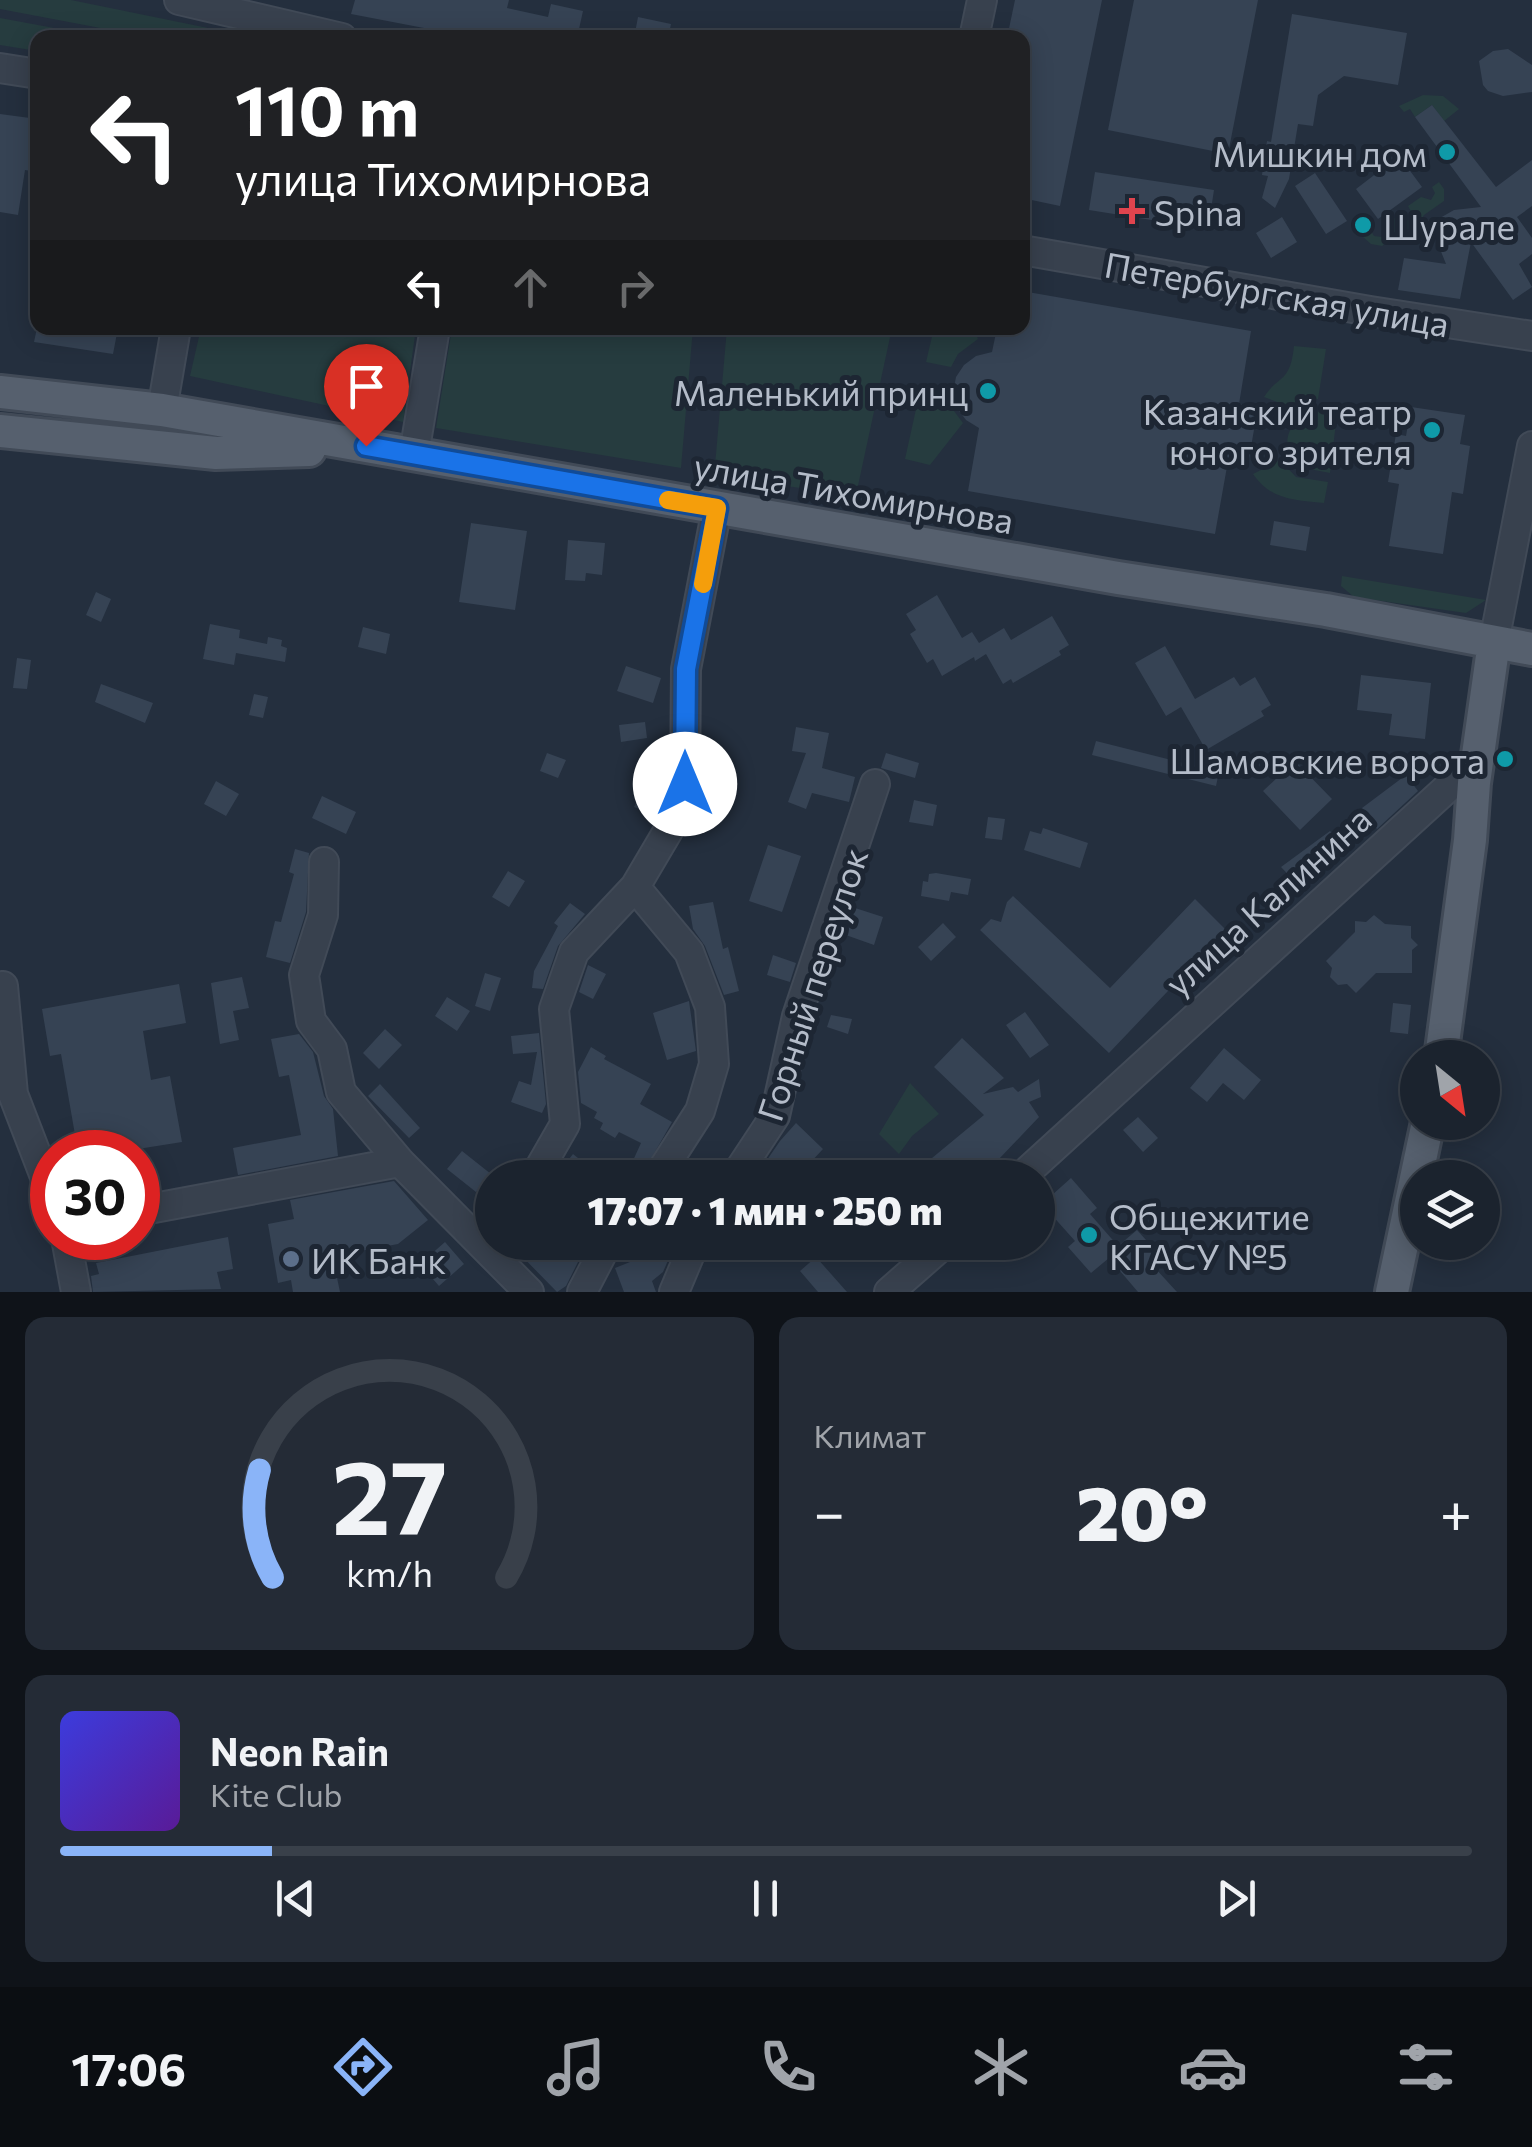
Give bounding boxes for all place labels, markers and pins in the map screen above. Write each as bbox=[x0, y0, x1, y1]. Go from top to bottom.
place label: Мишкин дом bbox=[1213, 131, 1427, 174]
marker: Мишкин дом bbox=[1436, 141, 1458, 163]
place label: Spina bbox=[1154, 190, 1243, 233]
marker: Spina bbox=[1119, 198, 1145, 224]
place label: Шурале bbox=[1383, 204, 1515, 247]
marker: Шурале bbox=[1352, 214, 1374, 236]
pin bbox=[324, 344, 409, 447]
place label: Маленький принц bbox=[674, 370, 968, 413]
marker: Маленький принц bbox=[977, 380, 999, 402]
place label: Казанский театр юного зрителя bbox=[1143, 389, 1412, 472]
marker: Казанский театр юного зрителя bbox=[1421, 419, 1443, 441]
place label: Шамовские ворота bbox=[1169, 738, 1485, 781]
marker: Шамовские ворота bbox=[1494, 748, 1516, 770]
place label: Общежитие КГАСУ №5 bbox=[1109, 1194, 1310, 1277]
marker: Общежитие КГАСУ №5 bbox=[1078, 1224, 1100, 1246]
place label: ИК Банк bbox=[311, 1238, 447, 1281]
marker: ИК Банк bbox=[280, 1248, 302, 1270]

